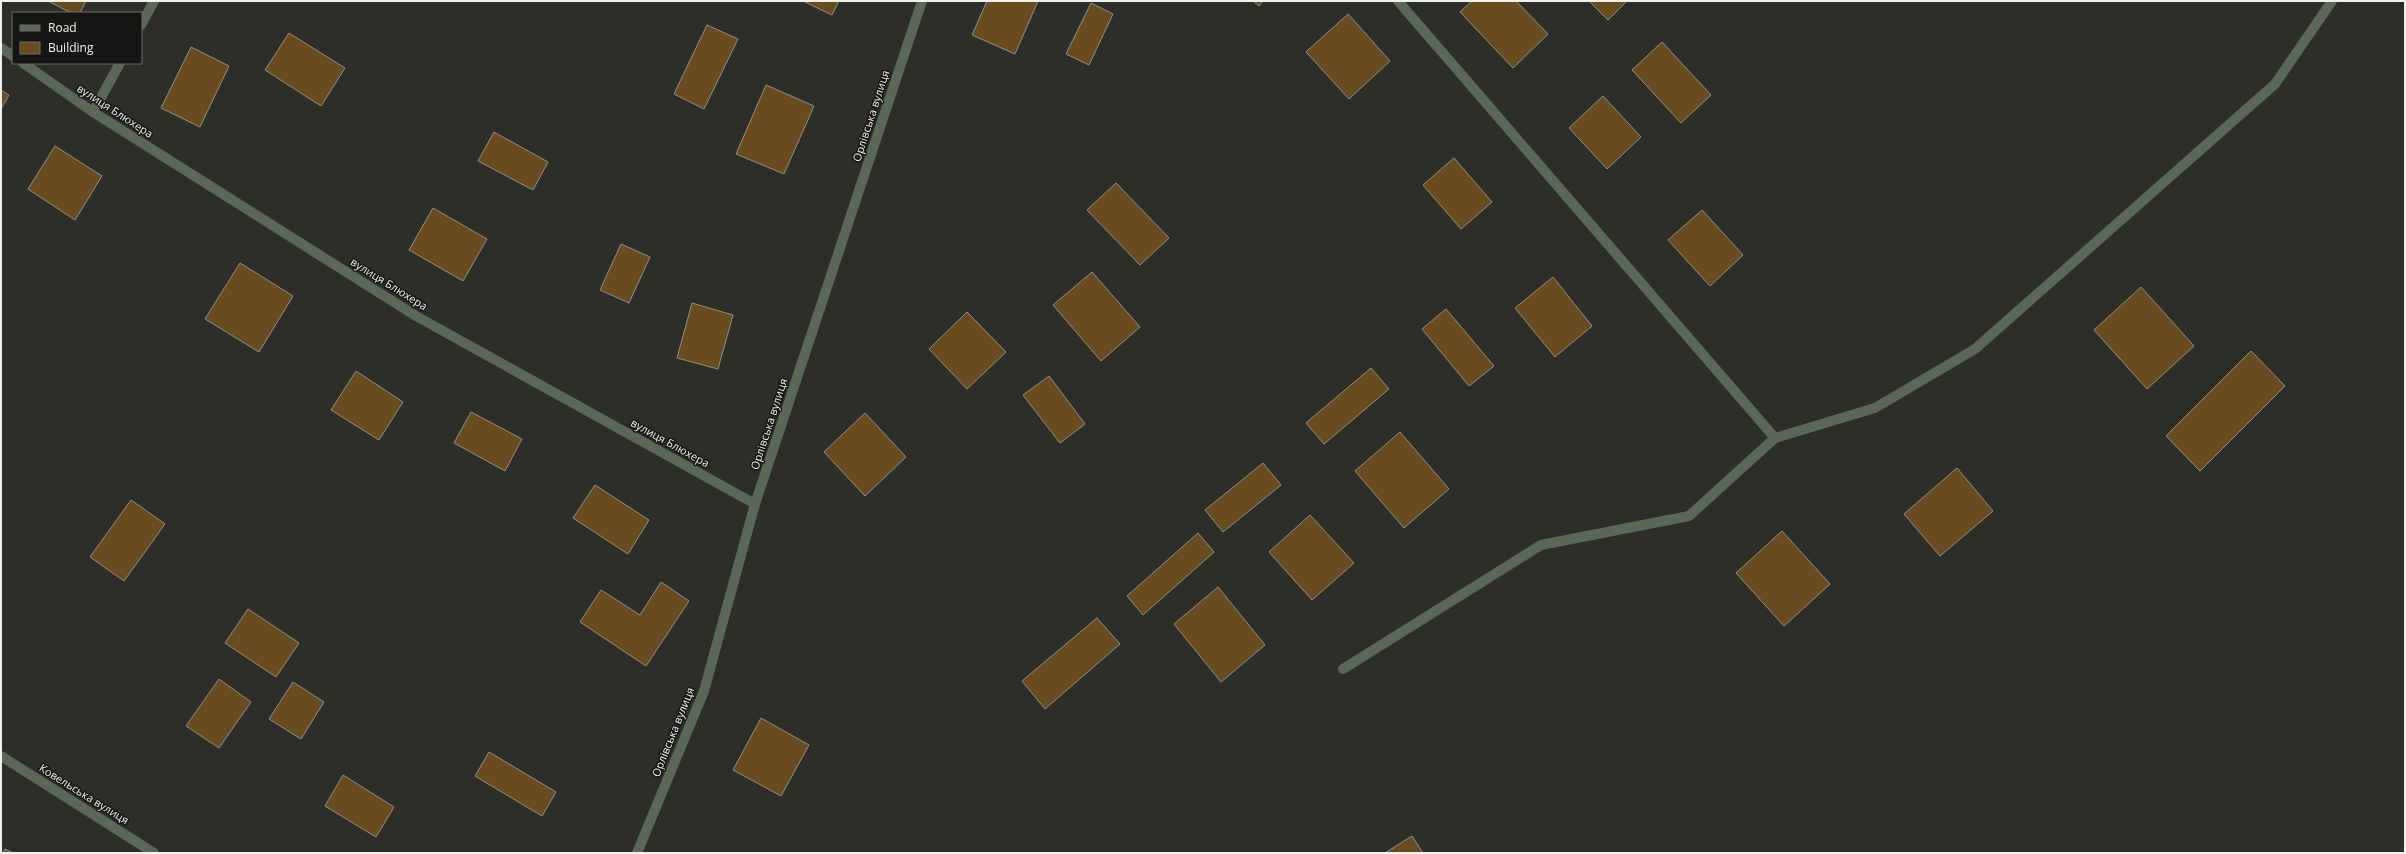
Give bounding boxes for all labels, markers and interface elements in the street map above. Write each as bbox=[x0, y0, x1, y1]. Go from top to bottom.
legend bbox=[12, 12, 142, 64]
text: Road bbox=[48, 19, 77, 36]
text: Building bbox=[48, 39, 94, 56]
street label: Орлівська вулиця bbox=[849, 68, 892, 163]
street label: вулиця Блюхера bbox=[74, 80, 156, 141]
street label: вулиця Блюхера bbox=[348, 254, 431, 313]
street label: Орлівська вулиця bbox=[747, 376, 790, 471]
street label: вулиця Блюхера bbox=[628, 415, 712, 470]
street label: Орлівська вулиця bbox=[648, 685, 697, 779]
street label: Ковельська вулиця bbox=[37, 760, 132, 827]

